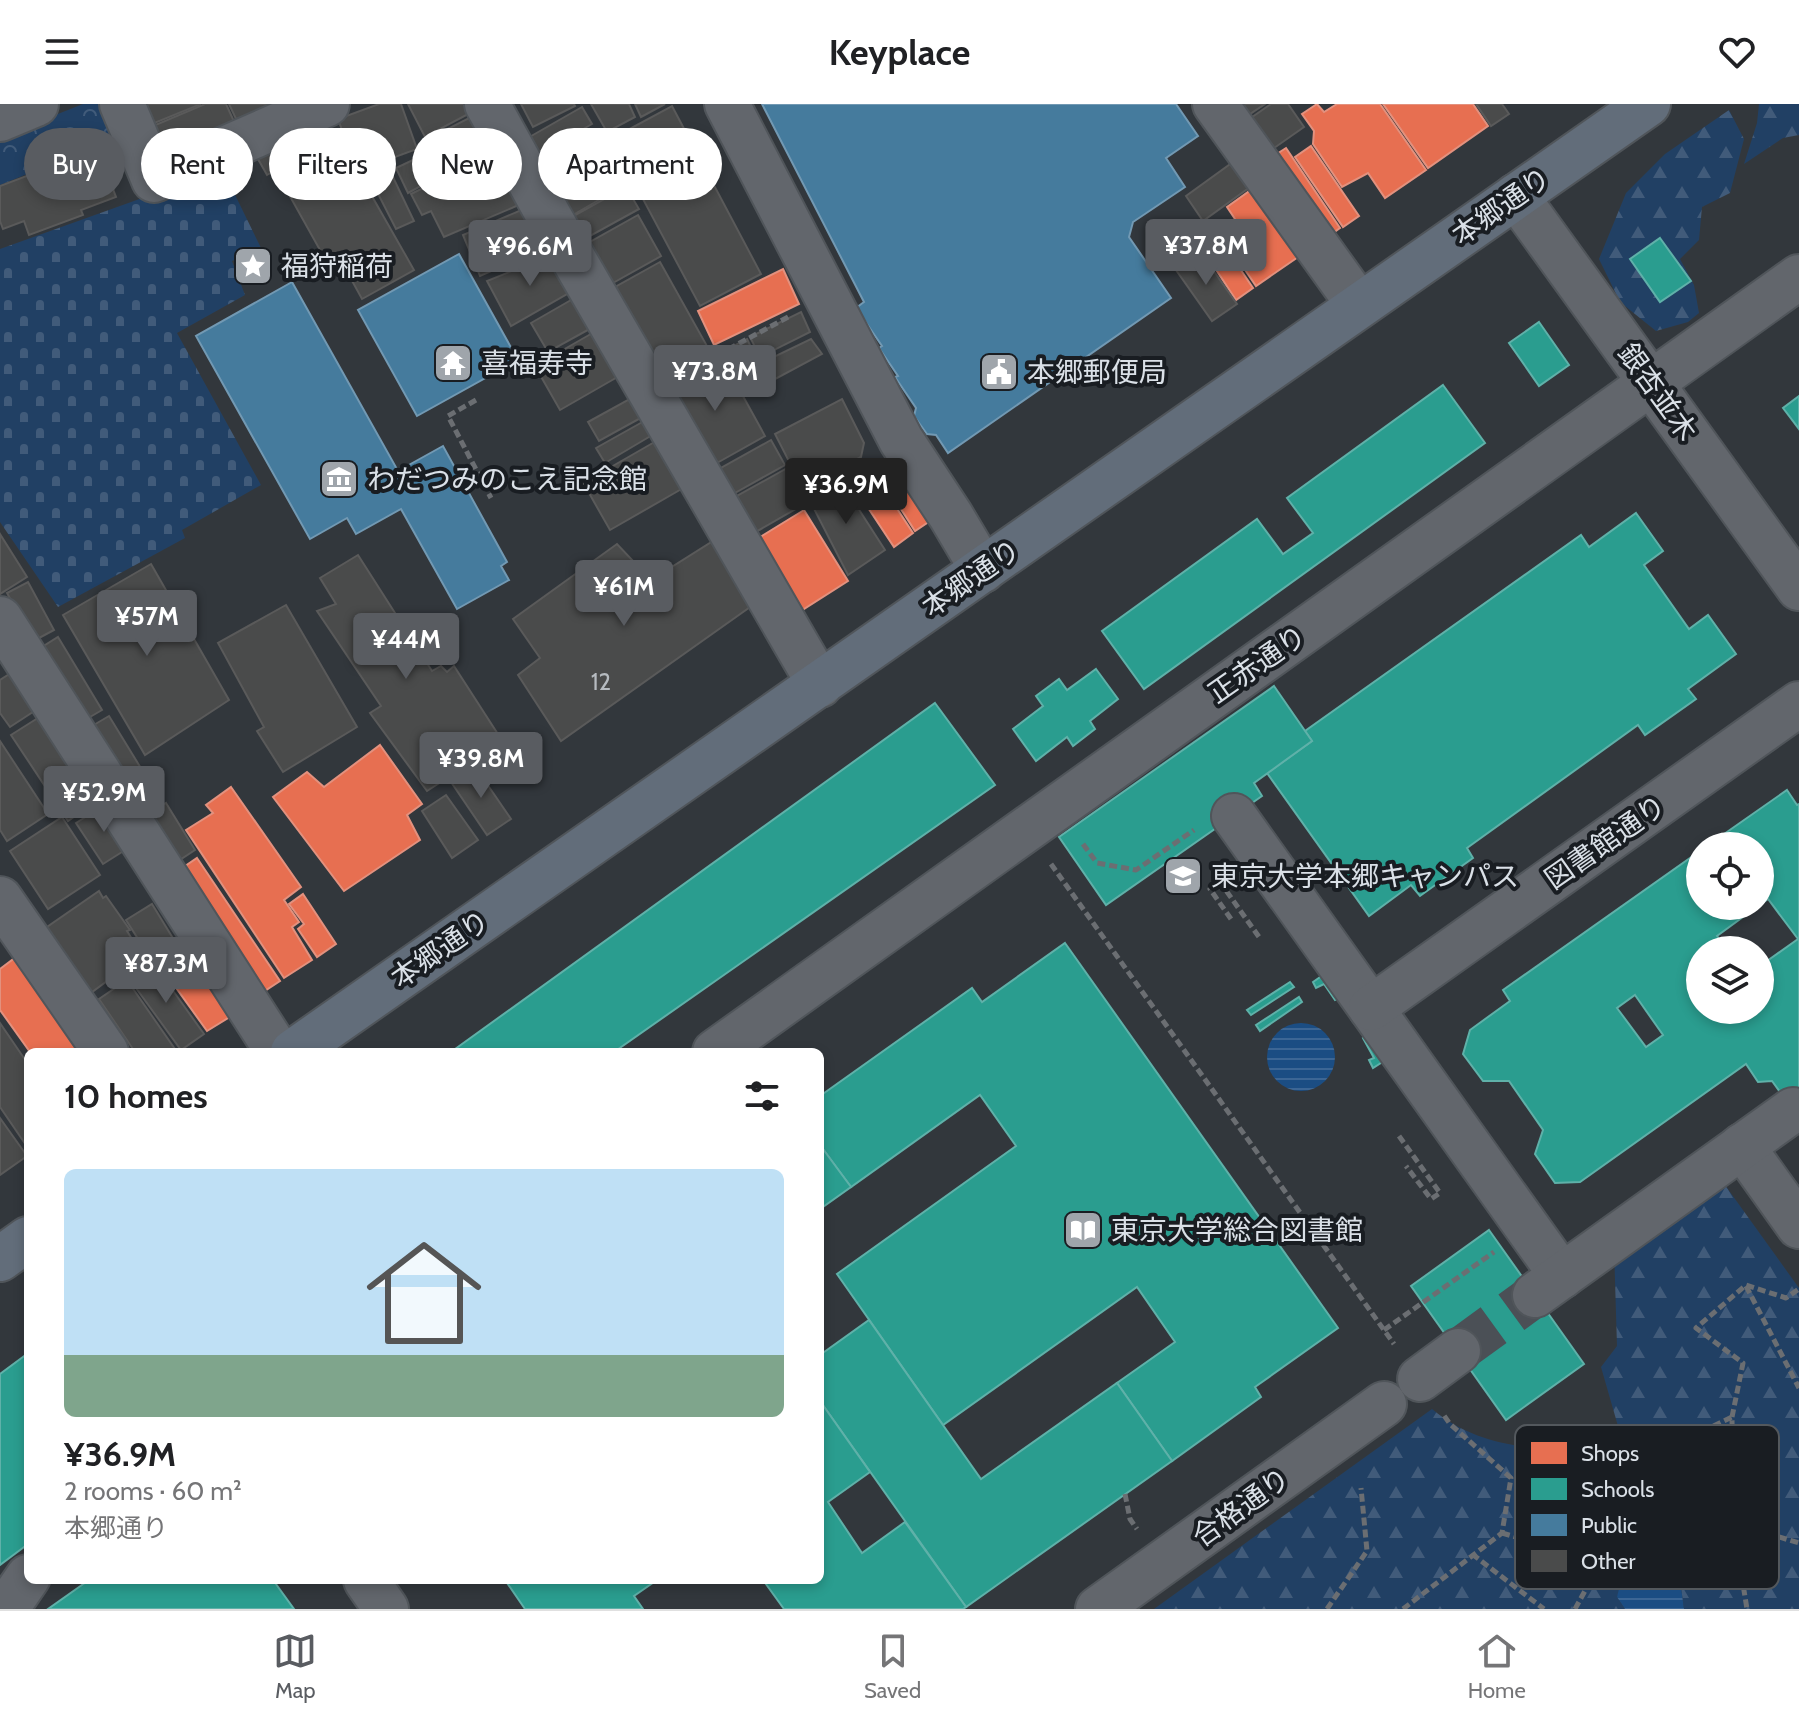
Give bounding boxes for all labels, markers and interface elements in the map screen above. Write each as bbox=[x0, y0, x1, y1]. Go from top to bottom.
icon: menu bbox=[40, 30, 84, 74]
text: Keyplace bbox=[829, 30, 970, 74]
icon: heart bbox=[1715, 30, 1759, 74]
chip: Buy bbox=[24, 128, 125, 200]
chip: Rent bbox=[141, 128, 253, 200]
chip: Filters bbox=[269, 128, 396, 200]
chip: New bbox=[412, 128, 522, 200]
chip: Apartment bbox=[538, 128, 722, 200]
street label: 本郷通り bbox=[1445, 160, 1557, 252]
pin: ¥37.8M bbox=[1141, 219, 1271, 287]
pin: ¥96.6M bbox=[465, 220, 595, 288]
text: ¥37.8M bbox=[1163, 229, 1249, 261]
text: ¥96.6M bbox=[487, 230, 573, 262]
place icon: 福狩稲荷 bbox=[232, 245, 274, 287]
place label: 福狩稲荷 bbox=[281, 249, 393, 283]
street label: 銀杏並木 bbox=[1611, 337, 1705, 447]
temple icon: 喜福寿寺 bbox=[432, 342, 474, 384]
pin: ¥73.8M bbox=[650, 345, 780, 413]
place label: 喜福寿寺 bbox=[481, 346, 593, 380]
public building icon: 本郷郵便局 bbox=[978, 351, 1020, 393]
text: ¥73.8M bbox=[672, 355, 758, 387]
place label: 本郷郵便局 bbox=[1027, 355, 1167, 389]
museum icon: わだつみのこえ記念館 bbox=[318, 458, 360, 500]
pin: ¥36.9M bbox=[781, 458, 911, 526]
place label: わだつみのこえ記念館 bbox=[367, 462, 647, 496]
text: ¥36.9M bbox=[803, 468, 889, 500]
street label: 本郷通り bbox=[915, 532, 1027, 624]
pin: ¥61M bbox=[577, 560, 671, 628]
text: ¥61M bbox=[593, 570, 655, 602]
pin: ¥57M bbox=[100, 590, 194, 658]
text: ¥57M bbox=[115, 600, 179, 632]
pin: ¥44M bbox=[359, 613, 453, 681]
street label: 正赤通り bbox=[1201, 618, 1313, 710]
text: ¥44M bbox=[371, 623, 441, 655]
house number: 12 bbox=[591, 667, 611, 696]
pin: ¥39.8M bbox=[416, 732, 546, 800]
text: ¥39.8M bbox=[437, 742, 525, 774]
pin: ¥52.9M bbox=[39, 766, 169, 834]
text: ¥52.9M bbox=[62, 776, 146, 808]
street label: 図書館通り bbox=[1538, 788, 1672, 896]
map controls bbox=[1686, 832, 1774, 1024]
button: locate bbox=[1686, 832, 1774, 920]
school or university icon: 東京大学本郷キャンパス bbox=[1162, 855, 1204, 897]
place label: 東京大学本郷キャンパス bbox=[1211, 859, 1519, 893]
street label: 本郷通り bbox=[384, 903, 496, 995]
button: layers bbox=[1686, 936, 1774, 1024]
pin: ¥87.3M bbox=[101, 937, 231, 1005]
text: ¥87.3M bbox=[123, 947, 209, 979]
icon: filters bbox=[740, 1074, 784, 1118]
text: 10 homes bbox=[64, 1075, 208, 1117]
library icon: 東京大学総合図書館 bbox=[1062, 1209, 1104, 1251]
place label: 東京大学総合図書館 bbox=[1111, 1213, 1363, 1247]
icon: home bbox=[352, 1221, 496, 1365]
legend bbox=[1515, 1425, 1779, 1589]
text: ¥36.9M bbox=[64, 1433, 176, 1475]
text: Shops bbox=[1581, 1440, 1639, 1467]
street label: 合格通り bbox=[1186, 1460, 1296, 1554]
text: 2 rooms · 60 m² bbox=[64, 1475, 242, 1507]
text: Schools bbox=[1581, 1476, 1654, 1503]
text: 本郷通り bbox=[64, 1512, 168, 1544]
text: Public bbox=[1581, 1512, 1637, 1539]
text: Other bbox=[1581, 1548, 1636, 1575]
tab: Map bbox=[273, 1629, 317, 1704]
tab: Saved bbox=[864, 1629, 921, 1704]
tab: Home bbox=[1468, 1629, 1526, 1704]

